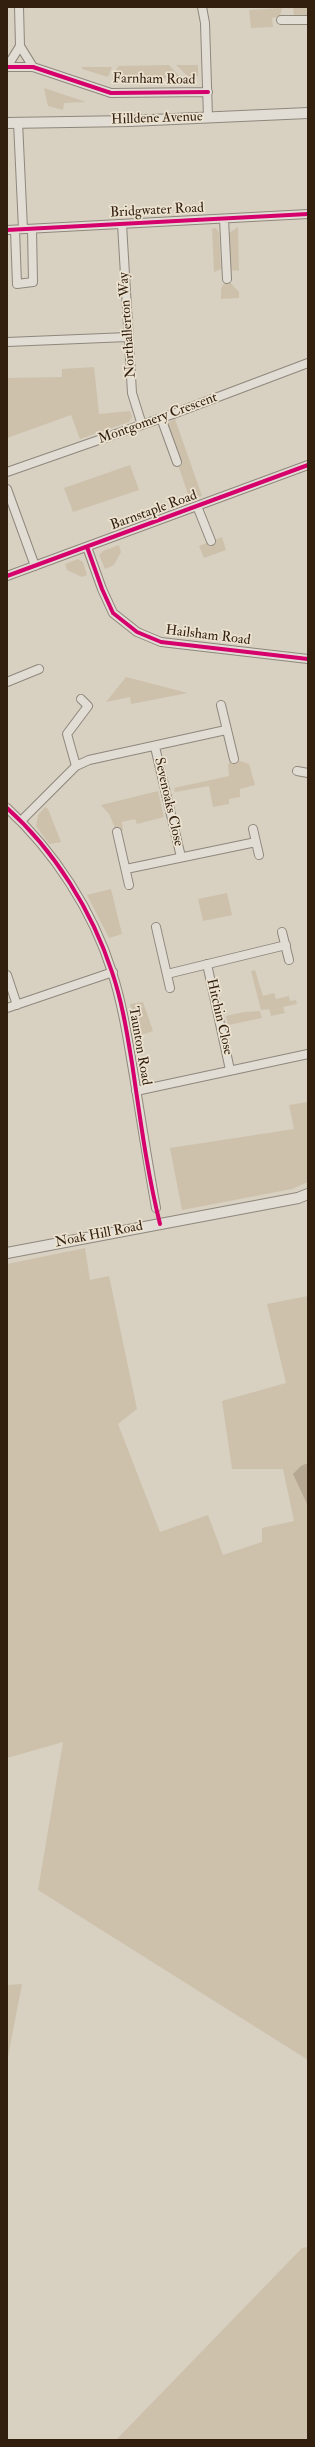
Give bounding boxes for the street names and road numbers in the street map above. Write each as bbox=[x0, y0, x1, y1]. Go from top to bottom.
street label: Farnham Road bbox=[112, 71, 196, 89]
street label: Hilldene Avenue bbox=[111, 109, 203, 129]
street label: Bridgwater Road bbox=[110, 200, 204, 222]
street label: Northallerton Way bbox=[116, 271, 140, 379]
street label: Montgomery Crescent bbox=[96, 390, 220, 448]
street label: Barnstaple Road bbox=[108, 488, 200, 534]
street label: Hailsham Road bbox=[165, 622, 251, 650]
street label: Sevenoaks Close bbox=[150, 756, 186, 848]
street label: Hitchin Close bbox=[202, 977, 236, 1057]
street label: Taunton Road bbox=[124, 1005, 154, 1087]
street label: Noak Hill Road bbox=[54, 1218, 144, 1252]

